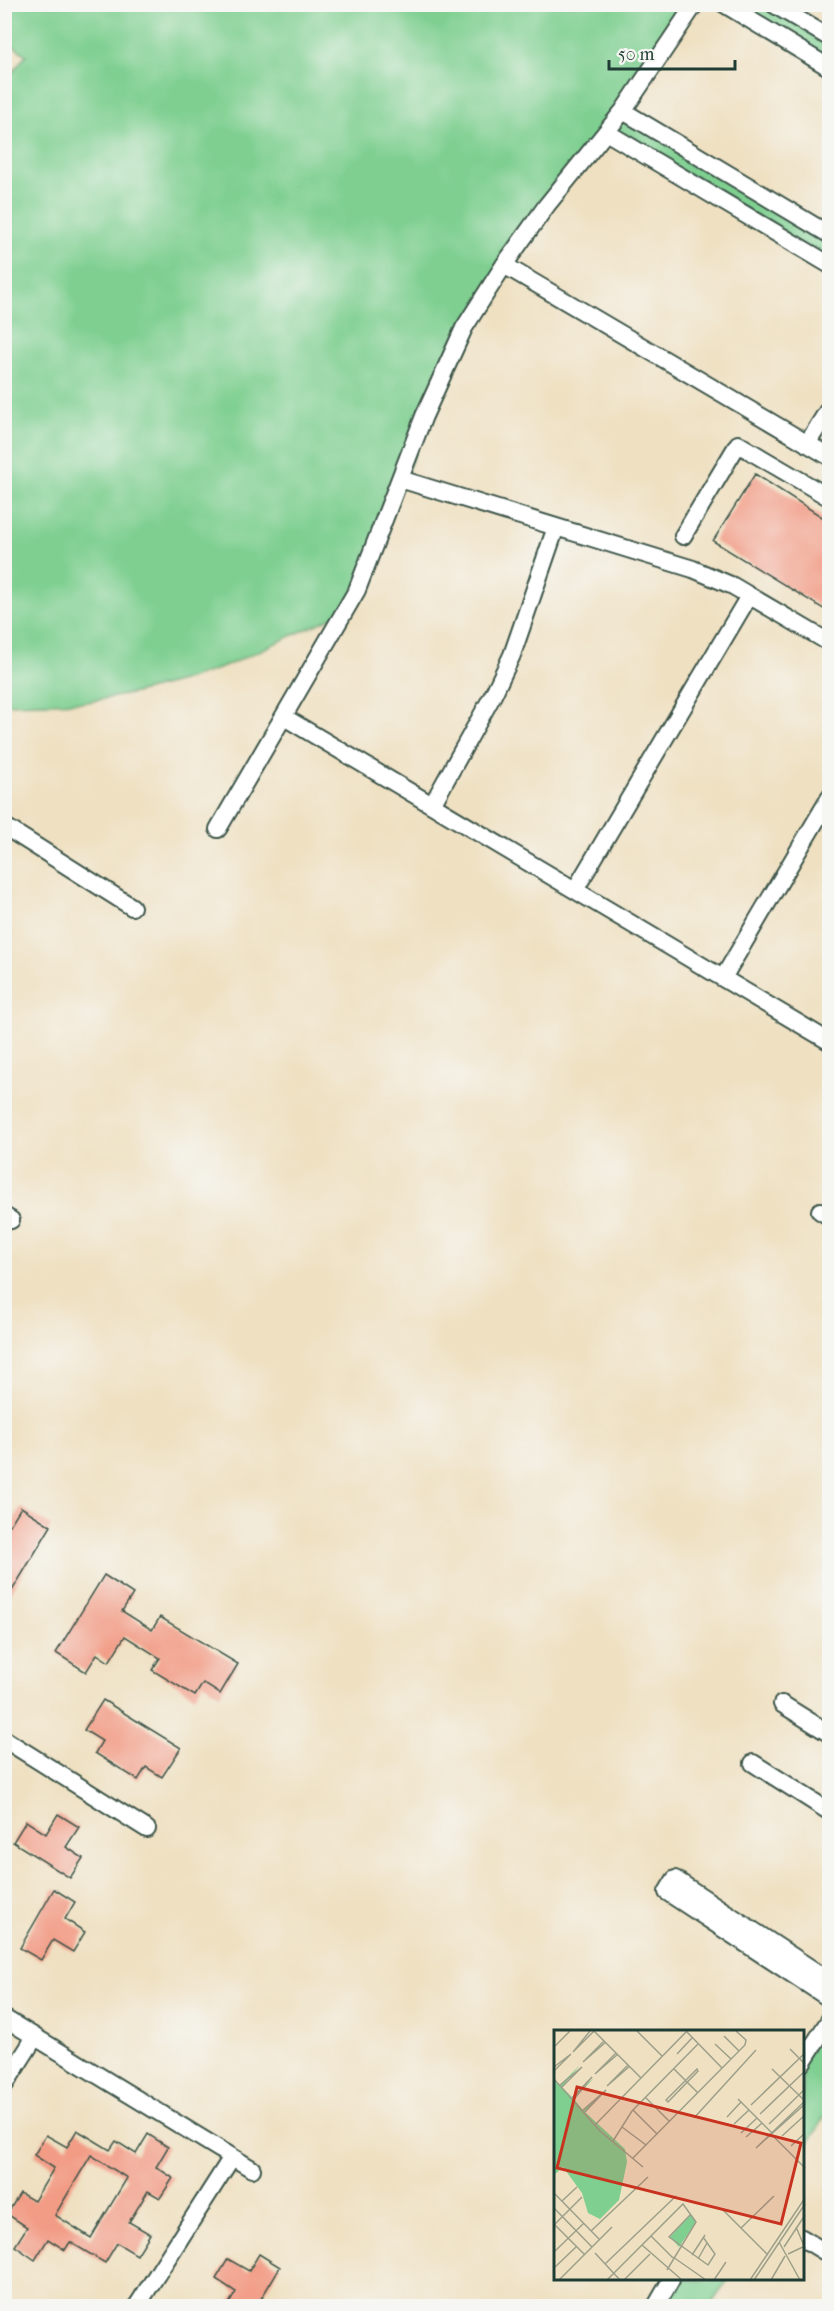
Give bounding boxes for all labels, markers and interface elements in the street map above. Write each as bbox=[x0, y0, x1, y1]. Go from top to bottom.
scale bar bbox=[609, 33, 735, 71]
text: 50 m bbox=[618, 44, 655, 65]
inset map bbox=[554, 2030, 804, 2281]

